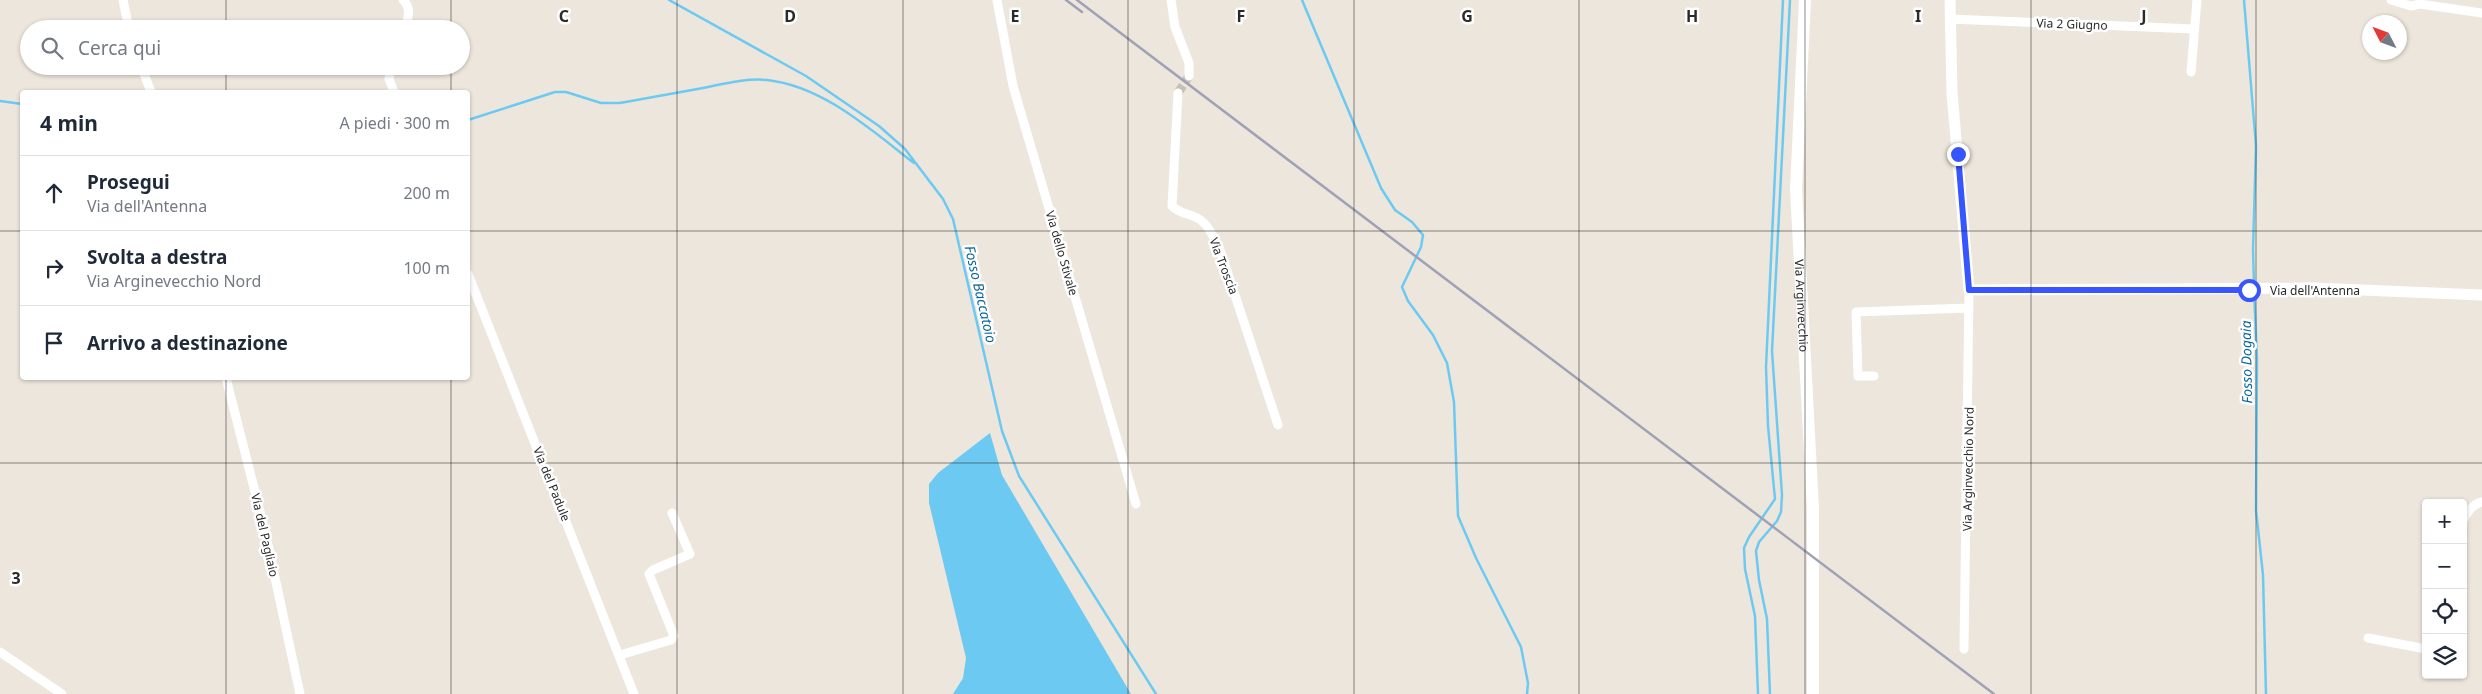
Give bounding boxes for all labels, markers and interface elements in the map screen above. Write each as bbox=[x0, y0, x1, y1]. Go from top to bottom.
text: C bbox=[559, 5, 569, 27]
text: D bbox=[784, 5, 796, 27]
text: E bbox=[1011, 5, 1020, 27]
text: F bbox=[1237, 5, 1245, 27]
text: G bbox=[1461, 5, 1473, 27]
text: H bbox=[1686, 5, 1698, 27]
text: I bbox=[1915, 5, 1921, 27]
text: J bbox=[2139, 5, 2147, 27]
street label: Via 2 Giugno bbox=[2036, 14, 2108, 34]
north arrow bbox=[2362, 15, 2407, 60]
search box bbox=[20, 20, 470, 75]
icon: search bbox=[38, 34, 66, 62]
text: Cerca qui bbox=[78, 35, 161, 61]
text: 4 min bbox=[40, 109, 98, 137]
text: A piedi · 300 m bbox=[339, 112, 450, 134]
route end bbox=[1947, 143, 1970, 166]
text: Prosegui bbox=[87, 169, 170, 195]
icon: ahead bbox=[40, 179, 68, 207]
text: 200 m bbox=[403, 182, 450, 204]
text: Via dell'Antenna bbox=[87, 195, 207, 217]
street label: Via dello Stivale bbox=[1042, 209, 1082, 298]
street label: Via Troscia bbox=[1205, 235, 1243, 297]
text: Svolta a destra bbox=[87, 244, 227, 270]
water label: Fosso Baccatoio bbox=[961, 244, 1001, 345]
icon: right bbox=[40, 254, 68, 282]
text: 100 m bbox=[403, 257, 450, 279]
street label: Via Arginvecchio bbox=[1791, 259, 1813, 352]
text: Via Arginevecchio Nord bbox=[87, 270, 261, 292]
route start bbox=[2238, 279, 2261, 302]
street label: Via dell'Antenna bbox=[2270, 282, 2360, 299]
water label: Fosso Dogaia bbox=[2236, 320, 2256, 404]
icon: arrive bbox=[40, 329, 68, 357]
text: Arrivo a destinazione bbox=[87, 330, 288, 356]
street label: Via Arginvecchio Nord bbox=[1958, 407, 1978, 531]
street label: Via del Padule bbox=[529, 444, 575, 524]
street label: Via del Pagliaio bbox=[247, 492, 283, 578]
map controls bbox=[2422, 499, 2467, 679]
button: + bbox=[2422, 499, 2467, 544]
button: − bbox=[2422, 544, 2467, 589]
text: 3 bbox=[11, 567, 21, 589]
button: locate bbox=[2422, 589, 2467, 634]
button: layers bbox=[2422, 634, 2467, 679]

